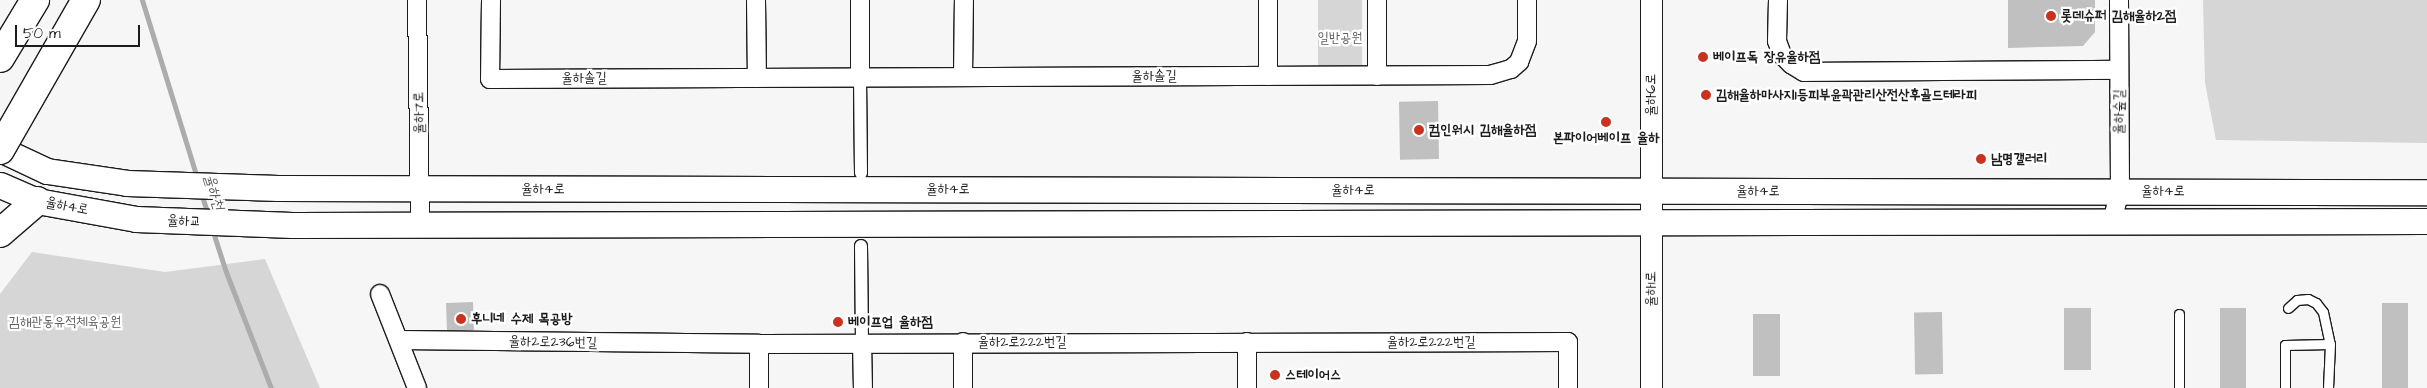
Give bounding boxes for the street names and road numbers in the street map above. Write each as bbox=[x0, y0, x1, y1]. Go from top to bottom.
street label: 율하솔길 bbox=[1131, 68, 1177, 84]
street label: 율하솔길 bbox=[561, 70, 607, 86]
street label: 율하6로 bbox=[1643, 74, 1659, 116]
street label: 율하숲길 bbox=[2110, 89, 2128, 135]
street label: 율하7로 bbox=[410, 92, 428, 134]
street label: 율하4로 bbox=[521, 181, 565, 197]
street label: 율하4로 bbox=[926, 181, 970, 197]
street label: 율하4로 bbox=[1331, 182, 1375, 198]
street label: 율하4로 bbox=[1736, 183, 1780, 199]
street label: 율하4로 bbox=[2141, 183, 2185, 199]
street label: 율하4로 bbox=[44, 194, 90, 218]
street label: 율하교 bbox=[167, 212, 201, 230]
street label: 율하1로 bbox=[1643, 271, 1659, 307]
street label: 율하2로236번길 bbox=[509, 333, 597, 351]
street label: 율하2로222번길 bbox=[978, 334, 1066, 350]
street label: 율하2로222번길 bbox=[1387, 334, 1475, 350]

